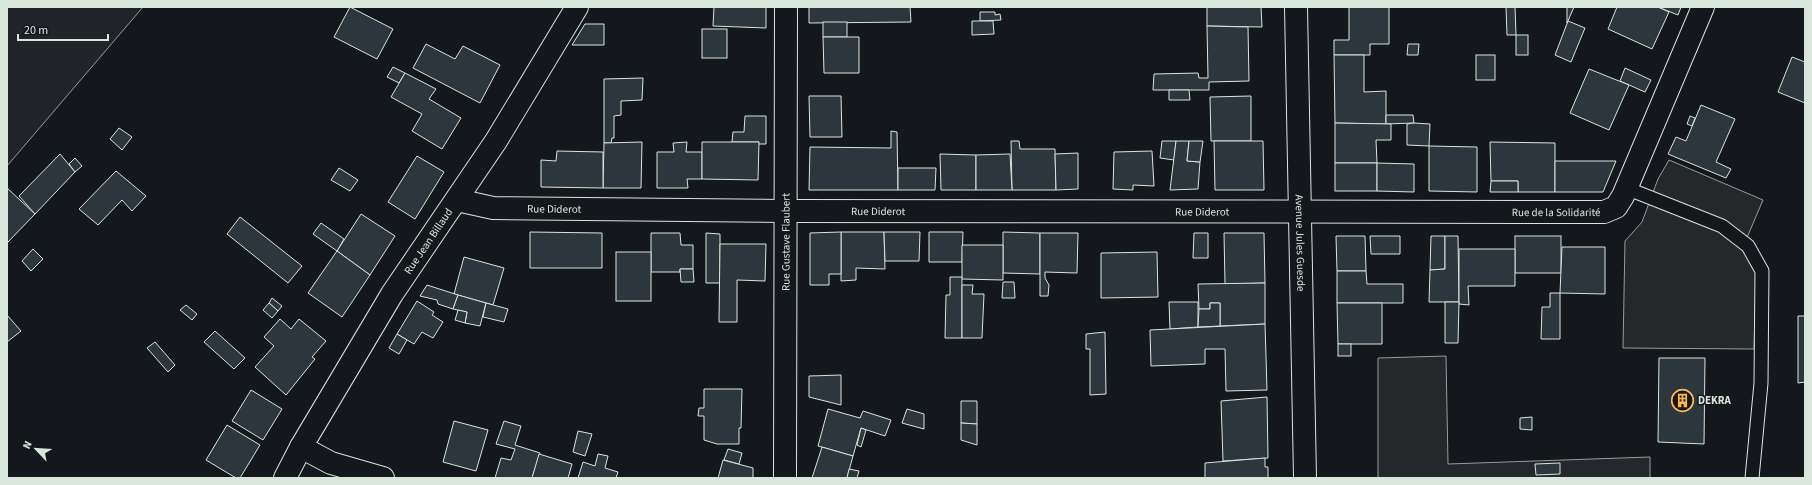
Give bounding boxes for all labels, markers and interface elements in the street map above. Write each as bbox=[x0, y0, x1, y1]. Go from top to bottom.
scale bar bbox=[18, 16, 108, 42]
text: 20 m bbox=[24, 22, 48, 39]
street label: Rue Gustave Flaubert bbox=[778, 193, 794, 291]
street label: Avenue Jules Guesde bbox=[1292, 194, 1308, 292]
street label: Rue Diderot bbox=[527, 201, 582, 217]
street label: Rue Diderot bbox=[851, 204, 905, 219]
street label: Rue Diderot bbox=[1175, 204, 1229, 220]
street label: Rue Jean Billaud bbox=[401, 205, 456, 277]
street label: Rue de la Solidarité bbox=[1512, 205, 1601, 220]
building icon: DEKRA bbox=[1669, 387, 1695, 413]
place label: DEKRA bbox=[1698, 393, 1731, 408]
north arrow bbox=[16, 429, 56, 469]
text: N bbox=[19, 438, 36, 451]

